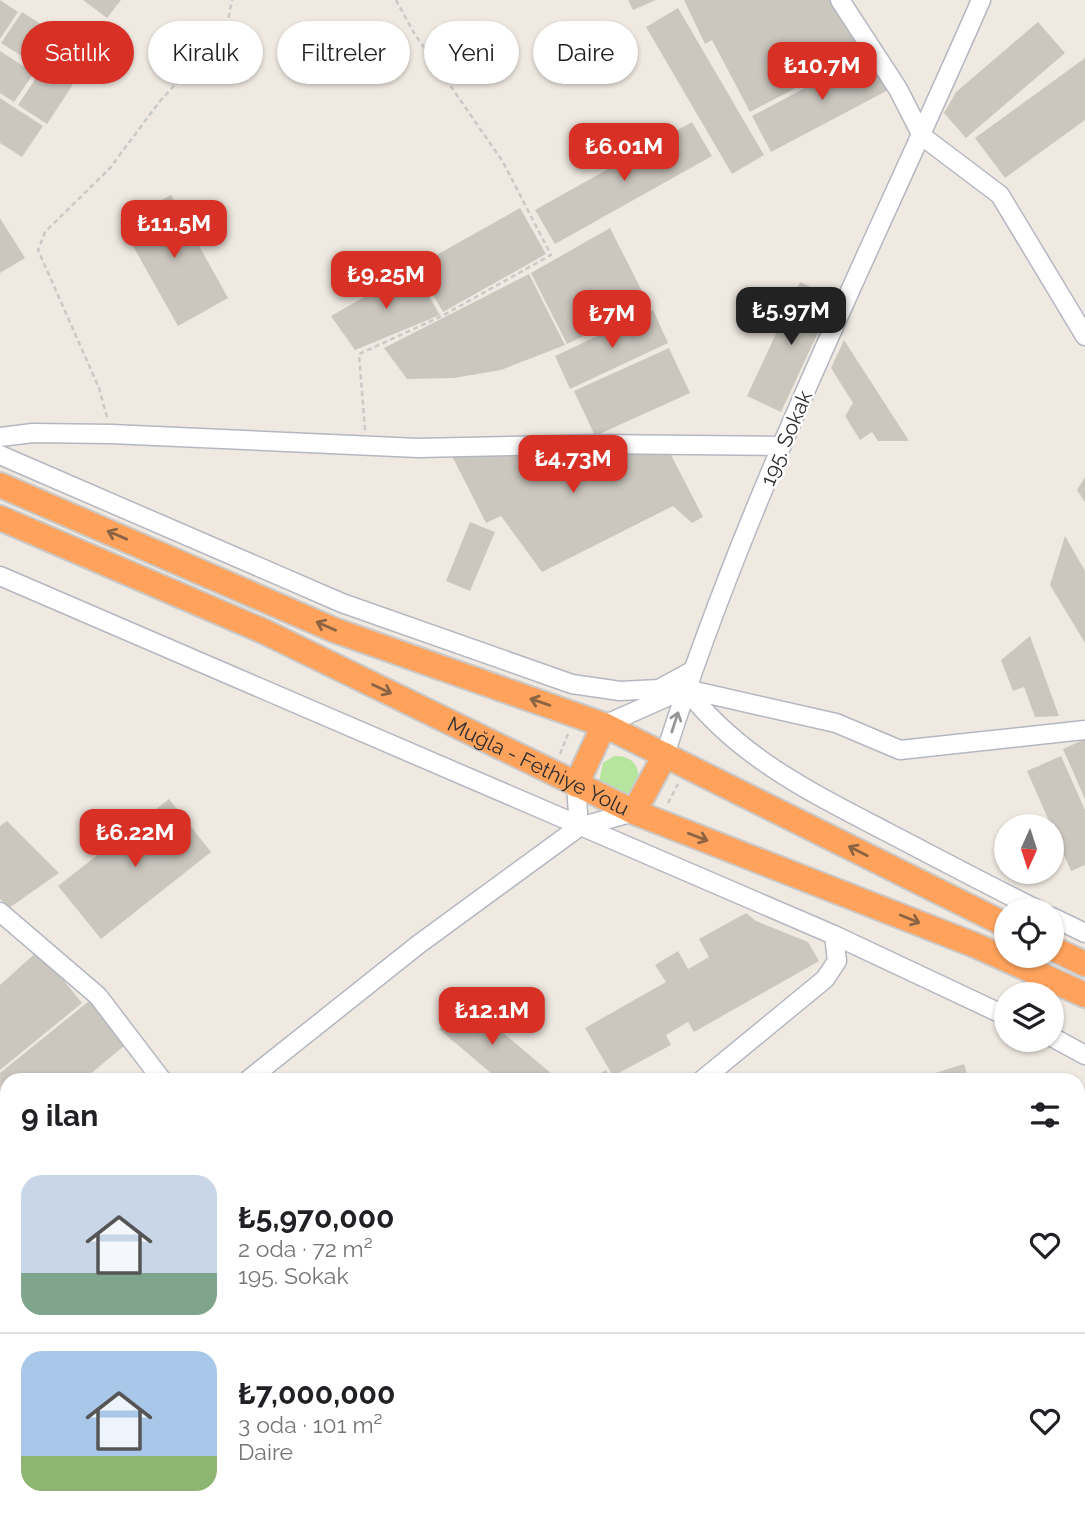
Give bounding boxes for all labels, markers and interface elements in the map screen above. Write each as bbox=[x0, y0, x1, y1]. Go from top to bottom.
chip: Satılık bbox=[21, 21, 134, 84]
chip: Kiralık bbox=[148, 21, 263, 84]
chip: Filtreler bbox=[277, 21, 410, 84]
chip: Yeni bbox=[424, 21, 519, 84]
chip: Daire bbox=[533, 21, 638, 84]
pin: ₺10.7M bbox=[765, 42, 879, 102]
text: ₺10.7M bbox=[784, 51, 860, 78]
pin: ₺6.01M bbox=[567, 124, 681, 183]
text: ₺6.01M bbox=[585, 132, 663, 159]
pin: ₺11.5M bbox=[117, 201, 231, 260]
text: ₺11.5M bbox=[137, 209, 211, 236]
pin: ₺9.25M bbox=[329, 252, 443, 311]
text: ₺9.25M bbox=[347, 260, 425, 287]
pin: ₺5.97M bbox=[734, 288, 848, 347]
pin: ₺7M bbox=[578, 290, 646, 350]
text: ₺5.97M bbox=[752, 296, 830, 323]
text: ₺7M bbox=[589, 299, 635, 326]
street label: 195. Sokak bbox=[755, 387, 817, 489]
pin: ₺4.73M bbox=[516, 435, 630, 495]
text: ₺4.73M bbox=[534, 444, 612, 471]
one-way arrow bbox=[107, 528, 129, 541]
one-way arrow bbox=[315, 619, 337, 632]
one-way arrow bbox=[371, 683, 392, 697]
one-way arrow bbox=[529, 695, 551, 708]
street label: Muğla - Fethiye Yolu bbox=[444, 711, 634, 820]
one-way arrow bbox=[670, 711, 682, 733]
pin: ₺6.22M bbox=[78, 810, 192, 869]
north arrow bbox=[994, 814, 1064, 884]
map controls bbox=[994, 814, 1064, 1052]
text: ₺6.22M bbox=[96, 818, 174, 845]
one-way arrow bbox=[686, 831, 708, 844]
one-way arrow bbox=[848, 844, 868, 858]
button: locate bbox=[994, 898, 1064, 968]
one-way arrow bbox=[898, 914, 920, 927]
button: layers bbox=[994, 982, 1064, 1052]
pin: ₺12.1M bbox=[435, 988, 549, 1047]
text: ₺12.1M bbox=[455, 996, 529, 1023]
icon: filters bbox=[1026, 1096, 1064, 1134]
text: 9 ilan bbox=[21, 1098, 98, 1133]
text: ₺5,970,000 bbox=[238, 1200, 395, 1235]
icon: home bbox=[77, 1203, 161, 1287]
icon: heart bbox=[1026, 1226, 1064, 1264]
text: 2 oda · 72 m² bbox=[238, 1235, 373, 1262]
text: 195. Sokak bbox=[238, 1262, 349, 1289]
text: ₺7,000,000 bbox=[238, 1376, 395, 1411]
icon: home bbox=[77, 1379, 161, 1463]
icon: heart bbox=[1026, 1402, 1064, 1440]
text: 3 oda · 101 m² bbox=[238, 1411, 382, 1438]
text: Daire bbox=[238, 1438, 293, 1465]

